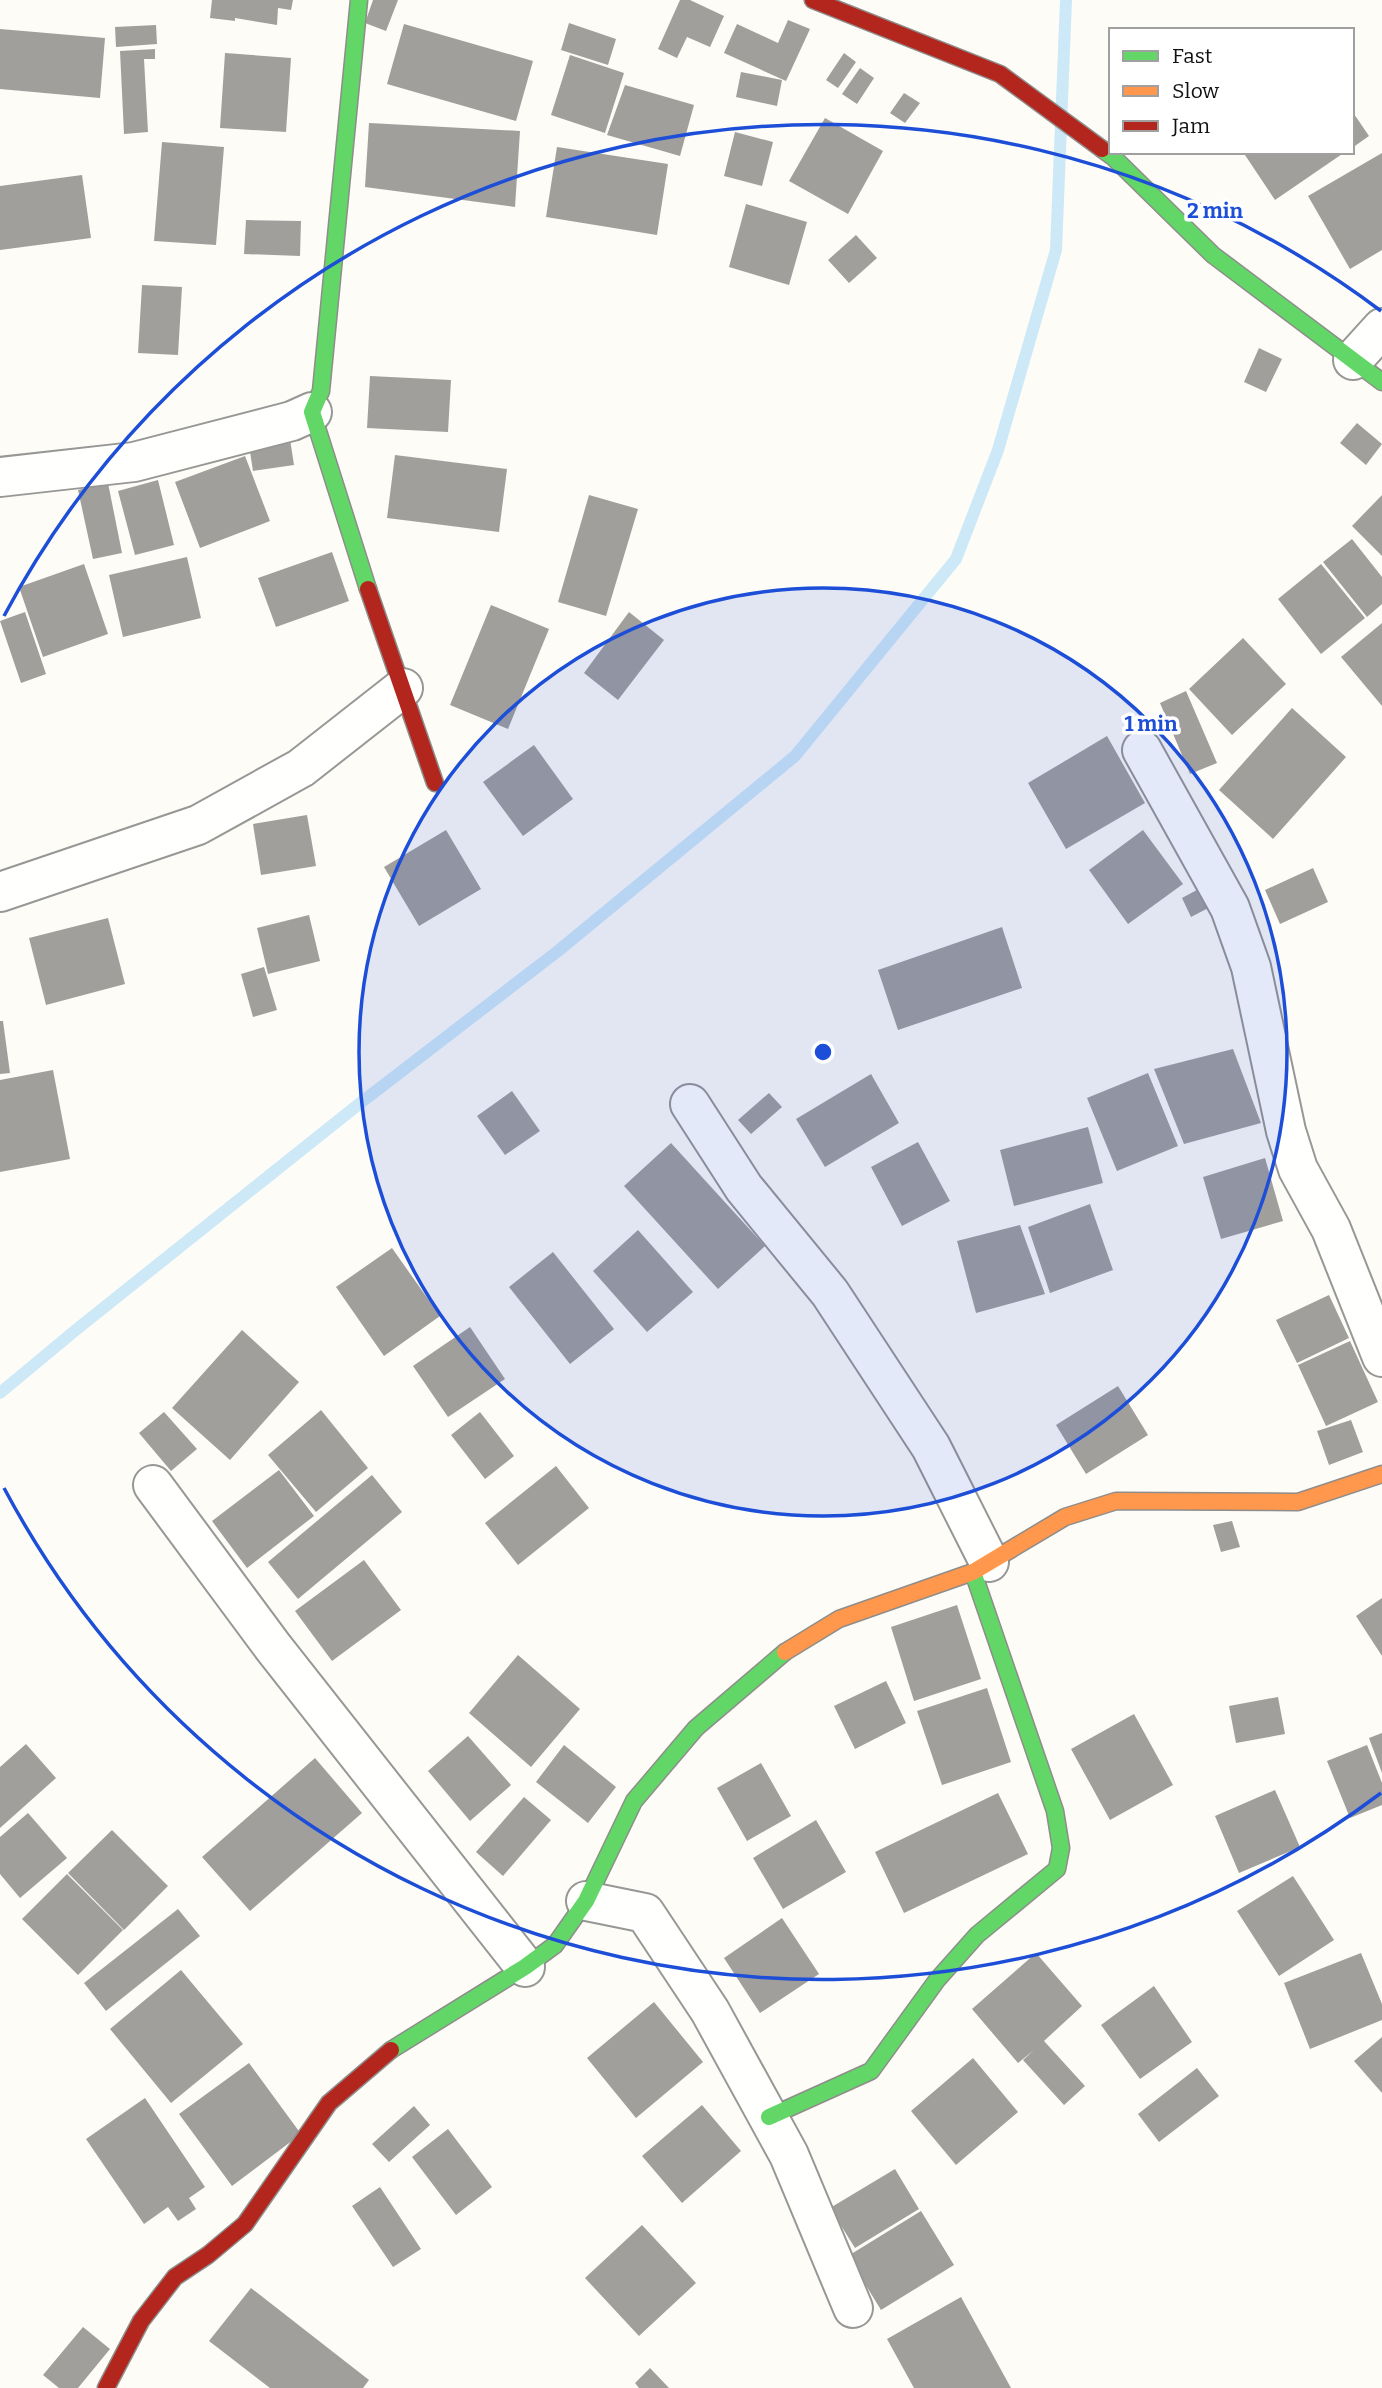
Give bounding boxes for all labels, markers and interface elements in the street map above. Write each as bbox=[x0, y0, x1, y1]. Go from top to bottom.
legend bbox=[1109, 28, 1354, 154]
text: Fast bbox=[1172, 43, 1213, 69]
text: Slow bbox=[1172, 78, 1219, 104]
text: Jam bbox=[1171, 113, 1210, 139]
text: 2 min bbox=[1187, 198, 1243, 224]
text: 1 min bbox=[1124, 711, 1178, 737]
centre of rings bbox=[811, 1040, 835, 1064]

